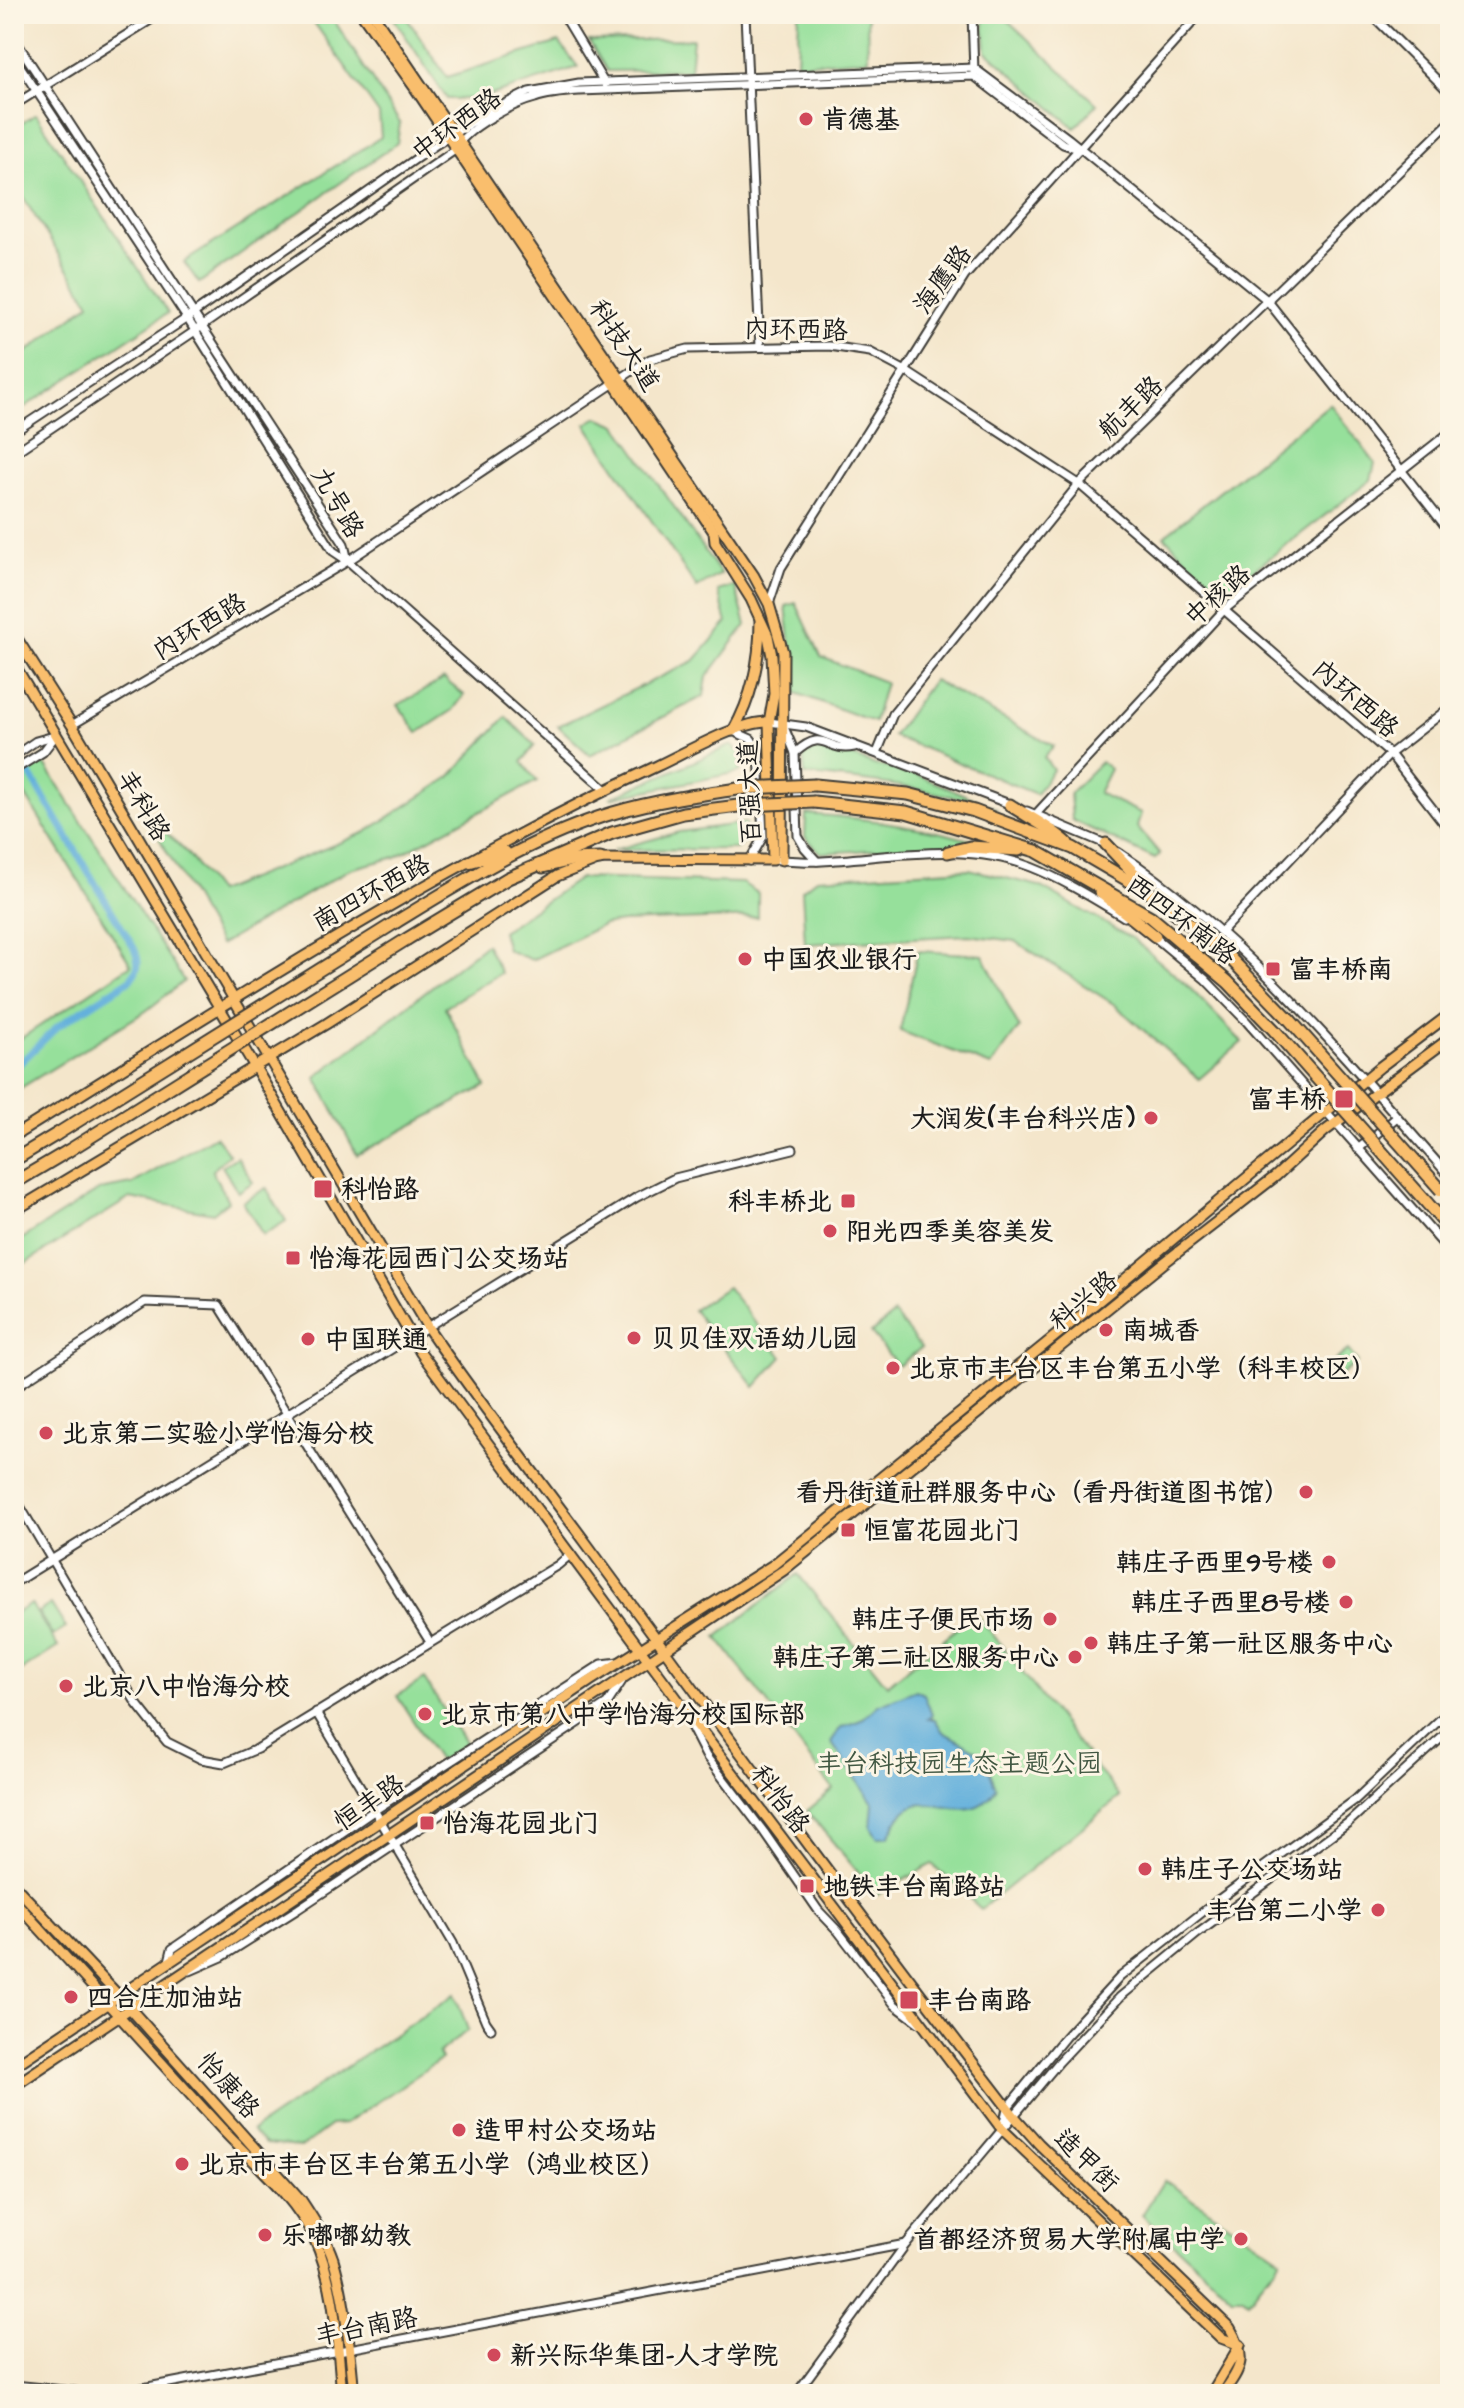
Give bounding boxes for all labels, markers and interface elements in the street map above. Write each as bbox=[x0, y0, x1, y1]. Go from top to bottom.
street label: 中环西路 bbox=[404, 80, 509, 170]
place label: 肯德基 bbox=[822, 102, 900, 138]
marker: 肯德基 bbox=[797, 110, 815, 128]
street label: 海鹰路 bbox=[905, 237, 980, 322]
street label: 科技大道 bbox=[580, 292, 668, 399]
street label: 内环西路 bbox=[744, 311, 848, 349]
street label: 航丰路 bbox=[1090, 368, 1171, 448]
street label: 九号路 bbox=[302, 460, 372, 545]
street label: 中核路 bbox=[1177, 556, 1259, 635]
street label: 内环西路 bbox=[146, 585, 253, 669]
street label: 内环西路 bbox=[1304, 651, 1406, 746]
street label: 百强大道 bbox=[730, 739, 770, 845]
street label: 丰科路 bbox=[108, 763, 179, 848]
street label: 南四环西路 bbox=[306, 846, 437, 940]
street label: 西四环南路 bbox=[1119, 866, 1244, 973]
place label: 中国农业银行 bbox=[761, 942, 917, 978]
marker: 中国农业银行 bbox=[736, 950, 754, 968]
place label: 富丰桥南 bbox=[1289, 952, 1393, 988]
marker: 富丰桥南 bbox=[1264, 960, 1282, 978]
place label: 富丰桥 bbox=[1248, 1082, 1326, 1118]
marker: 富丰桥 bbox=[1333, 1088, 1355, 1110]
place label: 大润发(丰台科兴店) bbox=[910, 1101, 1135, 1137]
marker: 大润发(丰台科兴店) bbox=[1142, 1109, 1160, 1127]
place label: 科怡路 bbox=[341, 1172, 419, 1208]
marker: 科怡路 bbox=[312, 1178, 334, 1200]
place label: 科丰桥北 bbox=[728, 1184, 832, 1220]
marker: 科丰桥北 bbox=[839, 1192, 857, 1210]
place label: 阳光四季美容美发 bbox=[846, 1214, 1054, 1250]
marker: 阳光四季美容美发 bbox=[821, 1222, 839, 1240]
place label: 怡海花园西门公交场站 bbox=[309, 1241, 569, 1277]
marker: 怡海花园西门公交场站 bbox=[284, 1249, 302, 1267]
street label: 科兴路 bbox=[1042, 1262, 1125, 1339]
place label: 南城香 bbox=[1122, 1313, 1200, 1349]
place label: 贝贝佳双语幼儿园 bbox=[650, 1321, 858, 1357]
marker: 南城香 bbox=[1097, 1321, 1115, 1339]
place label: 中国联通 bbox=[324, 1322, 428, 1358]
marker: 贝贝佳双语幼儿园 bbox=[625, 1329, 643, 1347]
marker: 中国联通 bbox=[299, 1330, 317, 1348]
place label: 北京市丰台区丰台第五小学（科丰校区） bbox=[909, 1351, 1377, 1387]
marker: 北京市丰台区丰台第五小学（科丰校区） bbox=[884, 1359, 902, 1377]
place label: 北京第二实验小学怡海分校 bbox=[62, 1416, 374, 1452]
marker: 北京第二实验小学怡海分校 bbox=[37, 1424, 55, 1442]
place label: 看丹街道社群服务中心（看丹街道图书馆） bbox=[796, 1475, 1290, 1511]
marker: 看丹街道社群服务中心（看丹街道图书馆） bbox=[1297, 1483, 1315, 1501]
place label: 恒富花园北门 bbox=[864, 1513, 1020, 1549]
marker: 恒富花园北门 bbox=[839, 1521, 857, 1539]
place label: 韩庄子西里9号楼 bbox=[1116, 1545, 1313, 1581]
marker: 韩庄子西里9号楼 bbox=[1320, 1553, 1338, 1571]
place label: 韩庄子西里8号楼 bbox=[1131, 1585, 1330, 1621]
marker: 韩庄子西里8号楼 bbox=[1337, 1593, 1355, 1611]
place label: 韩庄子便民市场 bbox=[852, 1602, 1034, 1638]
marker: 韩庄子便民市场 bbox=[1041, 1610, 1059, 1628]
place label: 韩庄子第一社区服务中心 bbox=[1107, 1626, 1393, 1662]
marker: 韩庄子第一社区服务中心 bbox=[1082, 1634, 1100, 1652]
place label: 韩庄子第二社区服务中心 bbox=[773, 1640, 1059, 1676]
marker: 韩庄子第二社区服务中心 bbox=[1066, 1648, 1084, 1666]
place label: 北京八中怡海分校 bbox=[82, 1669, 290, 1705]
marker: 北京八中怡海分校 bbox=[57, 1677, 75, 1695]
place label: 北京市第八中学怡海分校国际部 bbox=[441, 1697, 805, 1733]
marker: 北京市第八中学怡海分校国际部 bbox=[416, 1705, 434, 1723]
park label: 丰台科技园生态主题公园 bbox=[816, 1746, 1102, 1782]
street label: 科怡路 bbox=[742, 1758, 818, 1842]
street label: 恒丰路 bbox=[327, 1766, 412, 1840]
place label: 怡海花园北门 bbox=[443, 1806, 599, 1842]
marker: 怡海花园北门 bbox=[418, 1814, 436, 1832]
place label: 韩庄子公交场站 bbox=[1161, 1852, 1343, 1888]
marker: 韩庄子公交场站 bbox=[1136, 1860, 1154, 1878]
place label: 地铁丰台南路站 bbox=[823, 1869, 1005, 1905]
marker: 地铁丰台南路站 bbox=[798, 1877, 816, 1895]
place label: 丰台第二小学 bbox=[1206, 1893, 1362, 1929]
marker: 丰台第二小学 bbox=[1369, 1901, 1387, 1919]
place label: 四合庄加油站 bbox=[87, 1980, 243, 2016]
place label: 丰台南路 bbox=[927, 1983, 1031, 2019]
marker: 四合庄加油站 bbox=[62, 1988, 80, 2006]
marker: 丰台南路 bbox=[898, 1989, 920, 2011]
street label: 怡康路 bbox=[189, 2045, 268, 2127]
place label: 造甲村公交场站 bbox=[475, 2113, 657, 2149]
marker: 造甲村公交场站 bbox=[450, 2121, 468, 2139]
street label: 造甲街 bbox=[1046, 2121, 1127, 2201]
place label: 北京市丰台区丰台第五小学（鸿业校区） bbox=[198, 2147, 666, 2183]
marker: 北京市丰台区丰台第五小学（鸿业校区） bbox=[173, 2155, 191, 2173]
place label: 乐嘟嘟幼教 bbox=[281, 2218, 411, 2254]
place label: 首都经济贸易大学附属中学 bbox=[913, 2222, 1225, 2258]
marker: 乐嘟嘟幼教 bbox=[256, 2226, 274, 2244]
marker: 首都经济贸易大学附属中学 bbox=[1232, 2230, 1250, 2248]
street label: 丰台南路 bbox=[312, 2299, 421, 2355]
place label: 新兴际华集团-人才学院 bbox=[510, 2338, 778, 2374]
marker: 新兴际华集团-人才学院 bbox=[485, 2346, 503, 2364]

